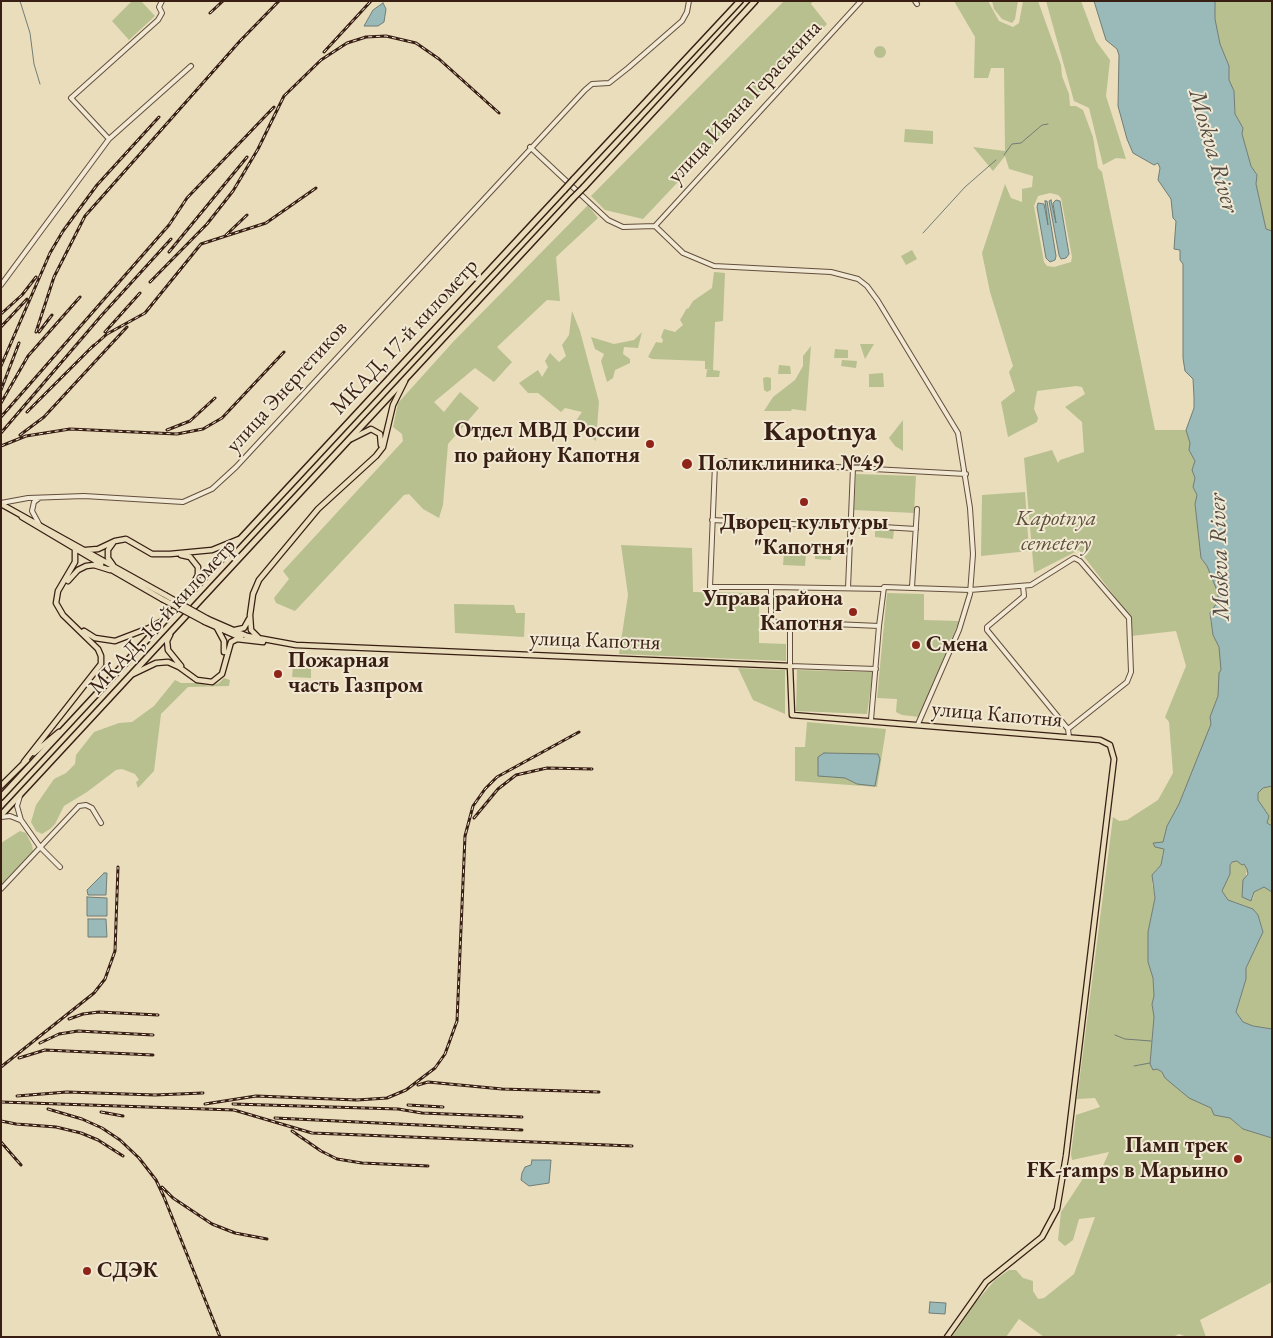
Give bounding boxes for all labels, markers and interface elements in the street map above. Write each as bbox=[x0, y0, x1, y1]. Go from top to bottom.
street label: улица Ивана Гераськина bbox=[663, 15, 827, 189]
water label: Moskva River bbox=[1182, 86, 1244, 216]
street label: МКАД, 17-й километр bbox=[326, 253, 484, 421]
street label: улица Энергетиков bbox=[221, 315, 353, 459]
district label: Kapotnya bbox=[763, 415, 877, 449]
place label: Отдел МВД России по району Капотня bbox=[454, 418, 640, 470]
marker: Отдел МВД России по району Капотня bbox=[644, 438, 656, 450]
place label: Поликлиника №49 bbox=[698, 451, 884, 477]
marker: Поликлиника №49 bbox=[680, 457, 694, 471]
water label: Moskva River bbox=[1203, 493, 1237, 621]
marker: Дворец культуры "Капотня" bbox=[798, 496, 810, 508]
park label: Kapotnya cemetery bbox=[1015, 506, 1097, 558]
place label: Дворец культуры "Капотня" bbox=[720, 510, 888, 562]
street label: МКАД, 16-й километр bbox=[84, 533, 242, 701]
place label: Управа района Капотня bbox=[703, 586, 843, 638]
marker: Управа района Капотня bbox=[847, 606, 859, 618]
street label: улица Капотня bbox=[529, 626, 661, 656]
place label: Смена bbox=[926, 632, 988, 658]
marker: Смена bbox=[910, 639, 922, 651]
place label: Пожарная часть Газпром bbox=[288, 648, 423, 699]
marker: Пожарная часть Газпром bbox=[272, 668, 284, 680]
street label: улица Капотня bbox=[930, 696, 1064, 734]
place label: Памп трек FK-ramps в Марьино bbox=[1026, 1133, 1228, 1184]
marker: Памп трек FK-ramps в Марьино bbox=[1232, 1153, 1244, 1165]
place label: СДЭК bbox=[97, 1258, 158, 1284]
marker: СДЭК bbox=[81, 1265, 93, 1277]

